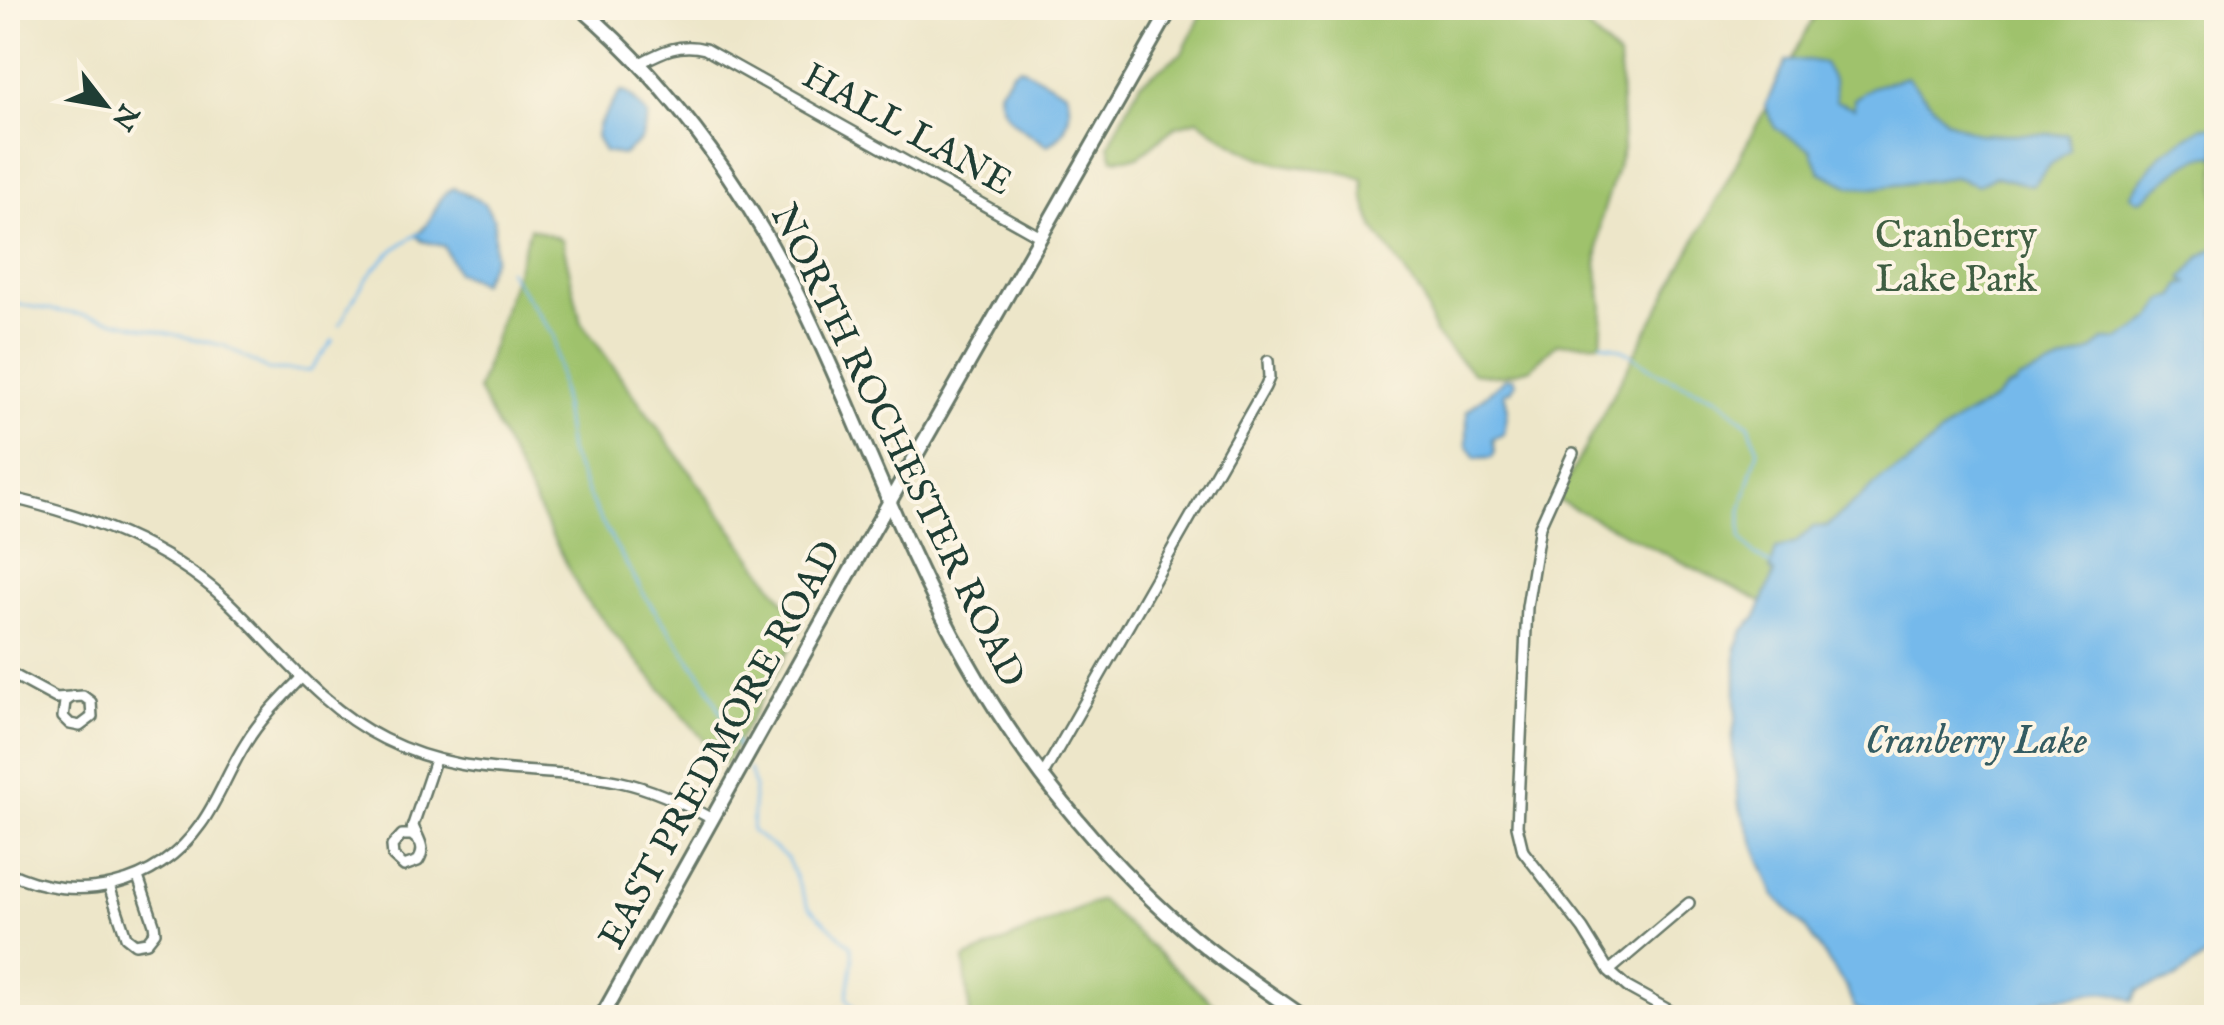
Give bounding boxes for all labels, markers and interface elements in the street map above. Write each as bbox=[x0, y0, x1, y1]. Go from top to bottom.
street label: HALL LANE bbox=[793, 53, 1020, 208]
north arrow bbox=[55, 55, 155, 155]
text: N bbox=[103, 96, 146, 136]
street label: NORTH ROCHESTER ROAD bbox=[758, 197, 1034, 696]
park label: Cranberry Lake Park bbox=[1875, 213, 2037, 305]
street label: EAST PREDMORE ROAD bbox=[589, 533, 854, 958]
water label: Cranberry Lake bbox=[1865, 717, 2088, 768]

